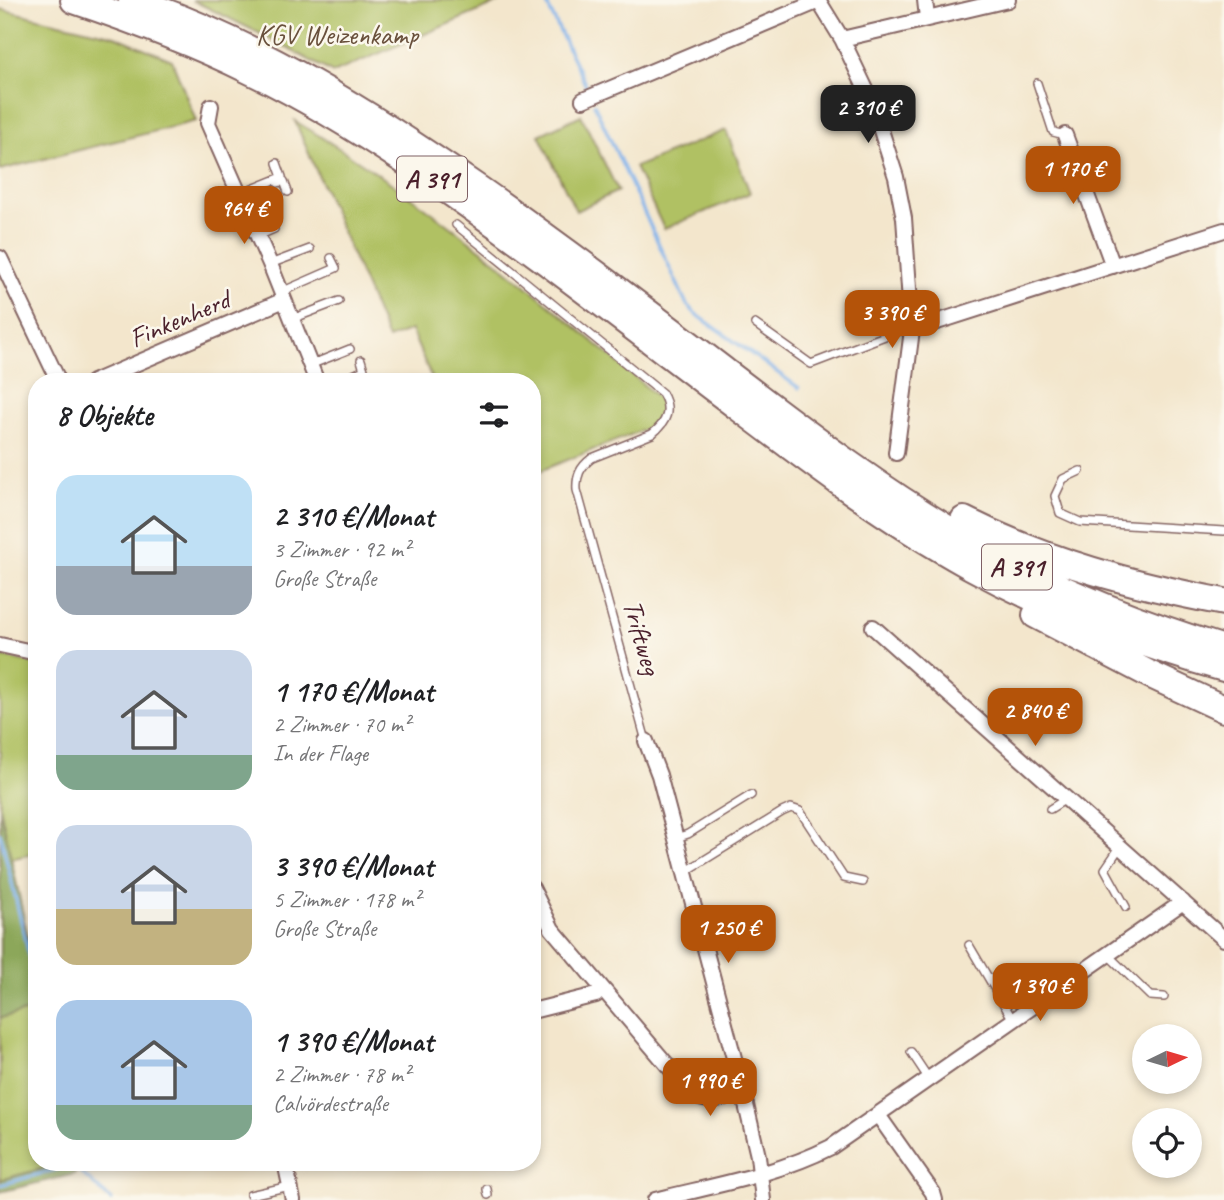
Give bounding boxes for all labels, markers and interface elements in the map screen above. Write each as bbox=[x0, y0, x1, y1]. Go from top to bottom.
park label: KGV Weizenkamp bbox=[256, 17, 419, 52]
pin: 2 310 € bbox=[803, 86, 933, 145]
text: 2 310 € bbox=[837, 93, 899, 122]
pin: 1 170 € bbox=[1008, 146, 1138, 206]
text: 1 170 € bbox=[1042, 154, 1104, 183]
road number: A 391 bbox=[397, 156, 467, 202]
pin: 964 € bbox=[195, 187, 293, 246]
text: 964 € bbox=[220, 194, 268, 223]
street label: Finkenherd bbox=[124, 280, 238, 355]
pin: 3 390 € bbox=[827, 290, 957, 350]
text: 3 390 € bbox=[861, 298, 923, 327]
text: 8 Objekte bbox=[56, 396, 153, 434]
icon: filters bbox=[475, 396, 513, 434]
text: 2 310 €/Monat bbox=[273, 497, 434, 535]
icon: home bbox=[112, 503, 196, 587]
text: 3 Zimmer · 92 m² bbox=[273, 535, 410, 564]
road number: A 391 bbox=[982, 544, 1052, 590]
text: Große Straße bbox=[273, 564, 376, 593]
street label: Triftweg bbox=[615, 596, 670, 680]
text: 1 170 €/Monat bbox=[273, 672, 434, 710]
icon: home bbox=[112, 678, 196, 762]
pin: 2 840 € bbox=[970, 688, 1100, 748]
text: 2 840 € bbox=[1004, 696, 1066, 725]
text: 2 Zimmer · 70 m² bbox=[273, 710, 410, 739]
text: In der Flage bbox=[273, 739, 368, 768]
text: 3 390 €/Monat bbox=[273, 847, 433, 885]
icon: home bbox=[112, 853, 196, 937]
text: 5 Zimmer · 178 m² bbox=[273, 885, 420, 914]
pin: 1 250 € bbox=[663, 906, 793, 965]
text: 1 250 € bbox=[697, 913, 759, 942]
text: Große Straße bbox=[273, 914, 376, 943]
pin: 1 390 € bbox=[975, 964, 1105, 1023]
text: 1 390 € bbox=[1009, 971, 1071, 1000]
text: 1 390 €/Monat bbox=[273, 1022, 433, 1060]
north arrow bbox=[1132, 1024, 1202, 1094]
map controls bbox=[1132, 1024, 1202, 1178]
icon: home bbox=[112, 1028, 196, 1112]
pin: 1 990 € bbox=[645, 1058, 775, 1118]
text: 2 Zimmer · 78 m² bbox=[273, 1060, 410, 1089]
text: 1 990 € bbox=[679, 1066, 741, 1095]
text: Calvördestraße bbox=[273, 1089, 388, 1118]
button: locate bbox=[1132, 1108, 1202, 1178]

